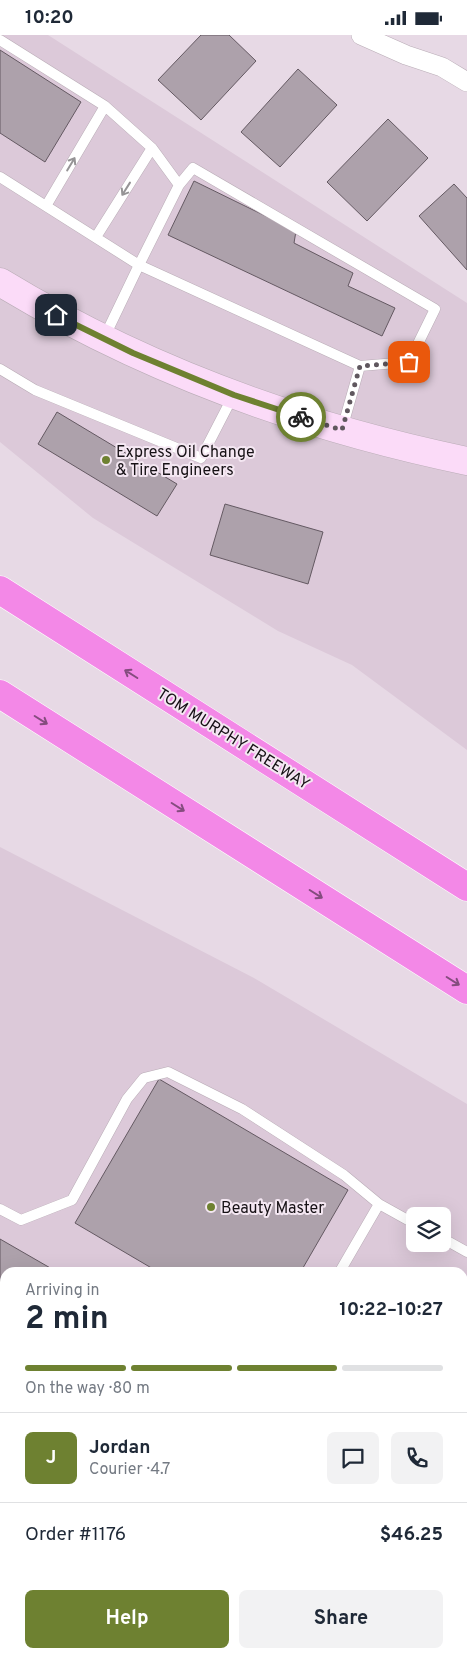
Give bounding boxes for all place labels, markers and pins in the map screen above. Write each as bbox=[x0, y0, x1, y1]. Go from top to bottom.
pin bbox=[35, 294, 77, 336]
pin bbox=[388, 341, 430, 383]
place label: Express Oil Change & Tire Engineers bbox=[116, 443, 255, 481]
marker: Express Oil Change & Tire Engineers bbox=[100, 454, 112, 466]
place label: Beauty Master bbox=[221, 1199, 325, 1219]
marker: Beauty Master bbox=[205, 1201, 217, 1213]

